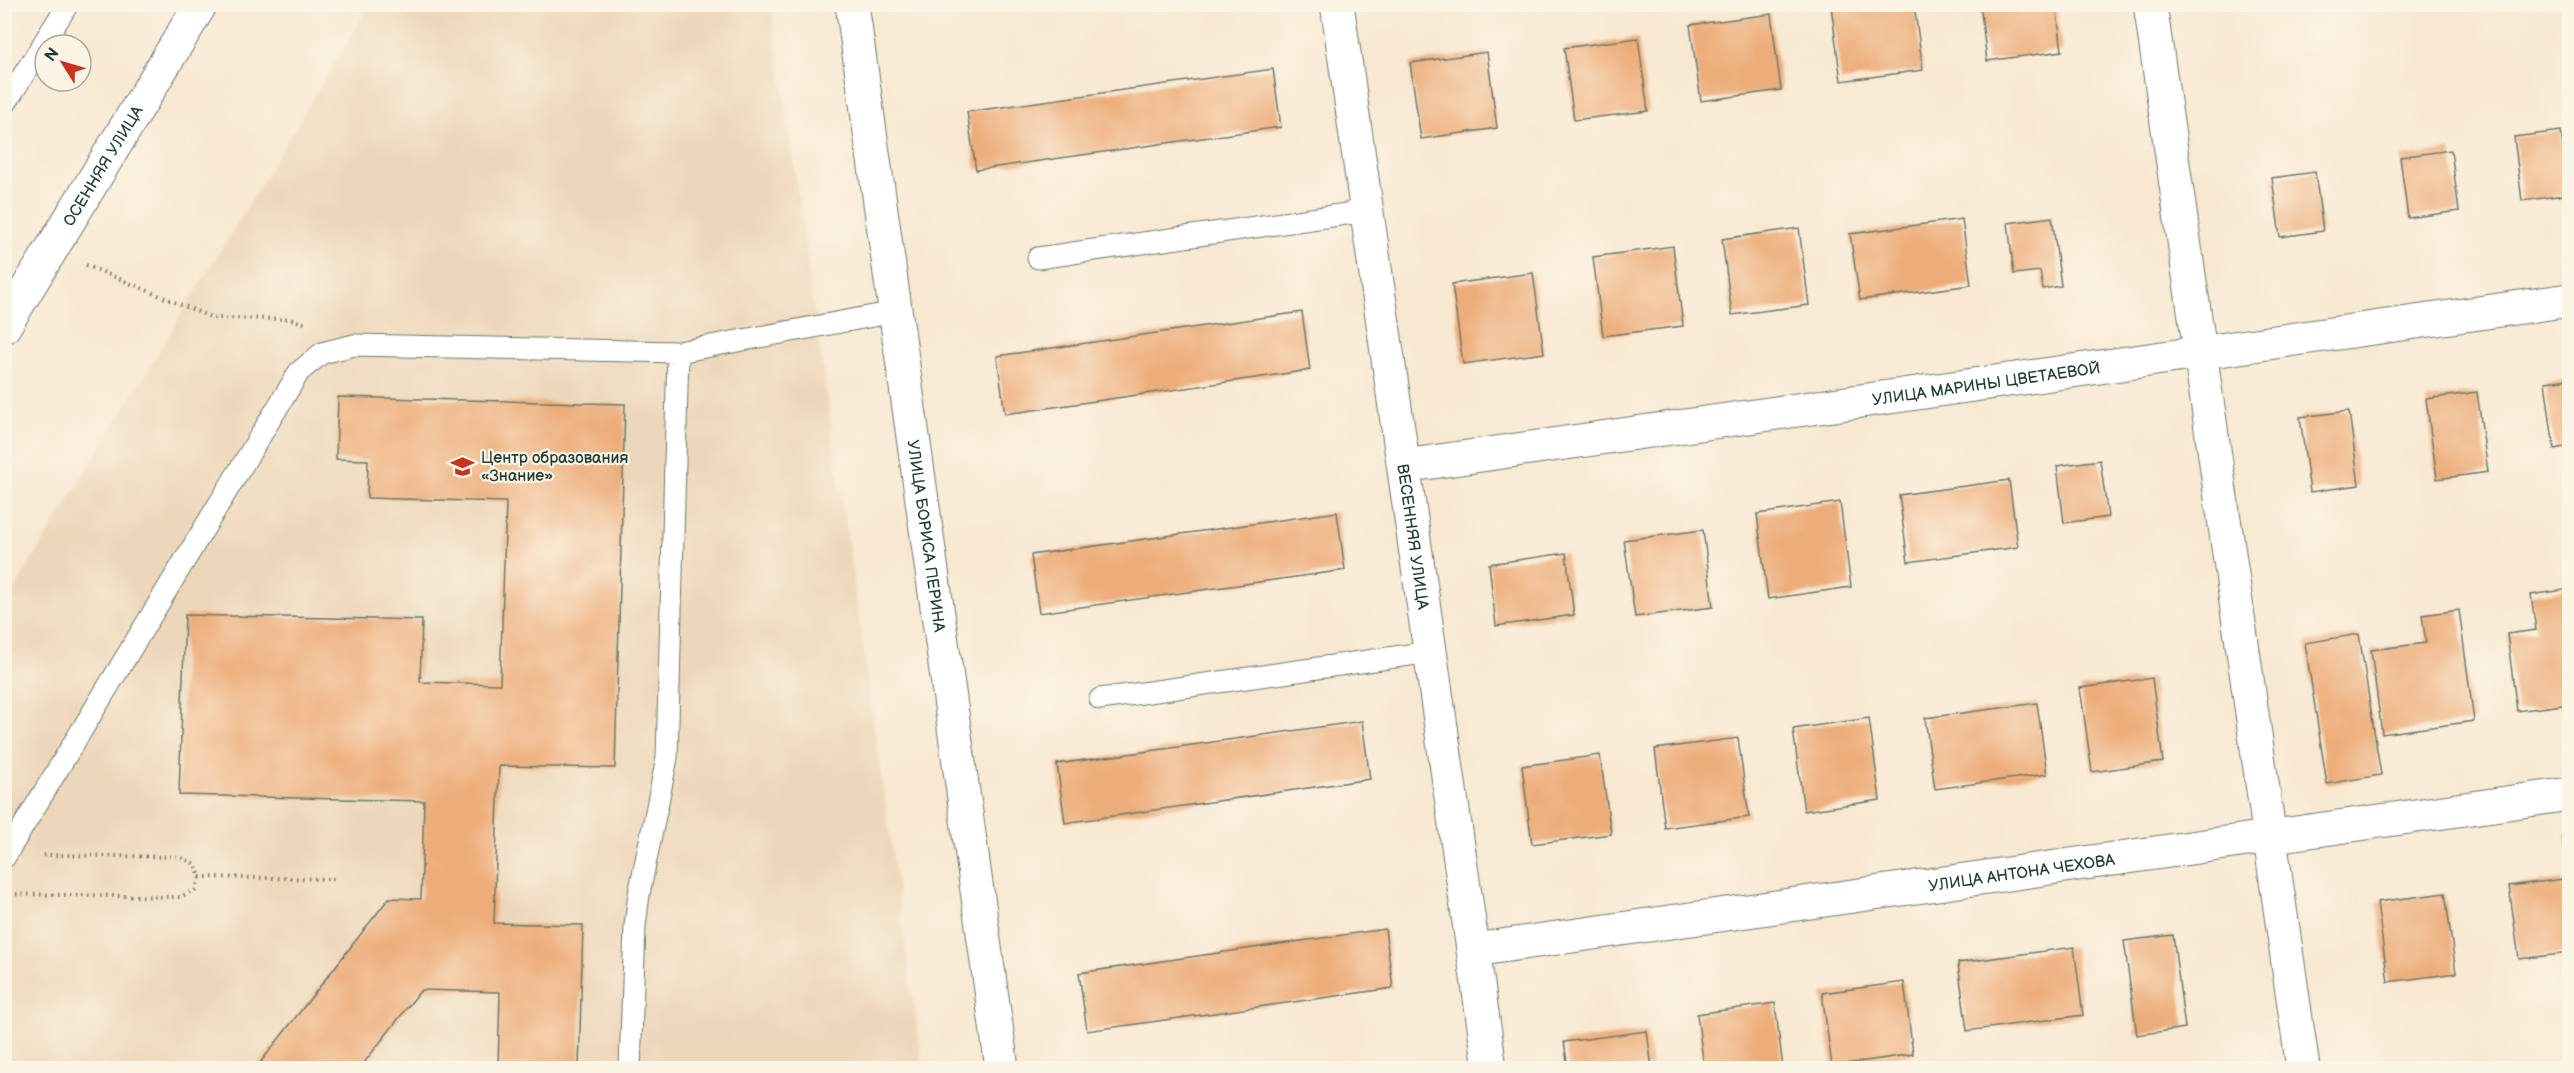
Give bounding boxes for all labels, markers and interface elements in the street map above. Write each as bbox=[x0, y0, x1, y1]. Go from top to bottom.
north arrow bbox=[33, 33, 93, 93]
text: N bbox=[41, 44, 63, 65]
street label: ОСЕННЯЯ УЛИЦА bbox=[60, 102, 148, 230]
street label: УЛИЦА МАРИНЫ ЦВЕТАЕВОЙ bbox=[1871, 359, 2102, 410]
street label: УЛИЦА БОРИСА ПЕРИНА bbox=[903, 439, 948, 634]
place label: Центр образования «Знание» bbox=[481, 449, 628, 486]
school or university icon: Центр образования «Знание» bbox=[450, 453, 476, 479]
street label: ВЕСЕННЯЯ УЛИЦА bbox=[1392, 463, 1432, 611]
street label: УЛИЦА АНТОНА ЧЕХОВА bbox=[1927, 851, 2116, 896]

